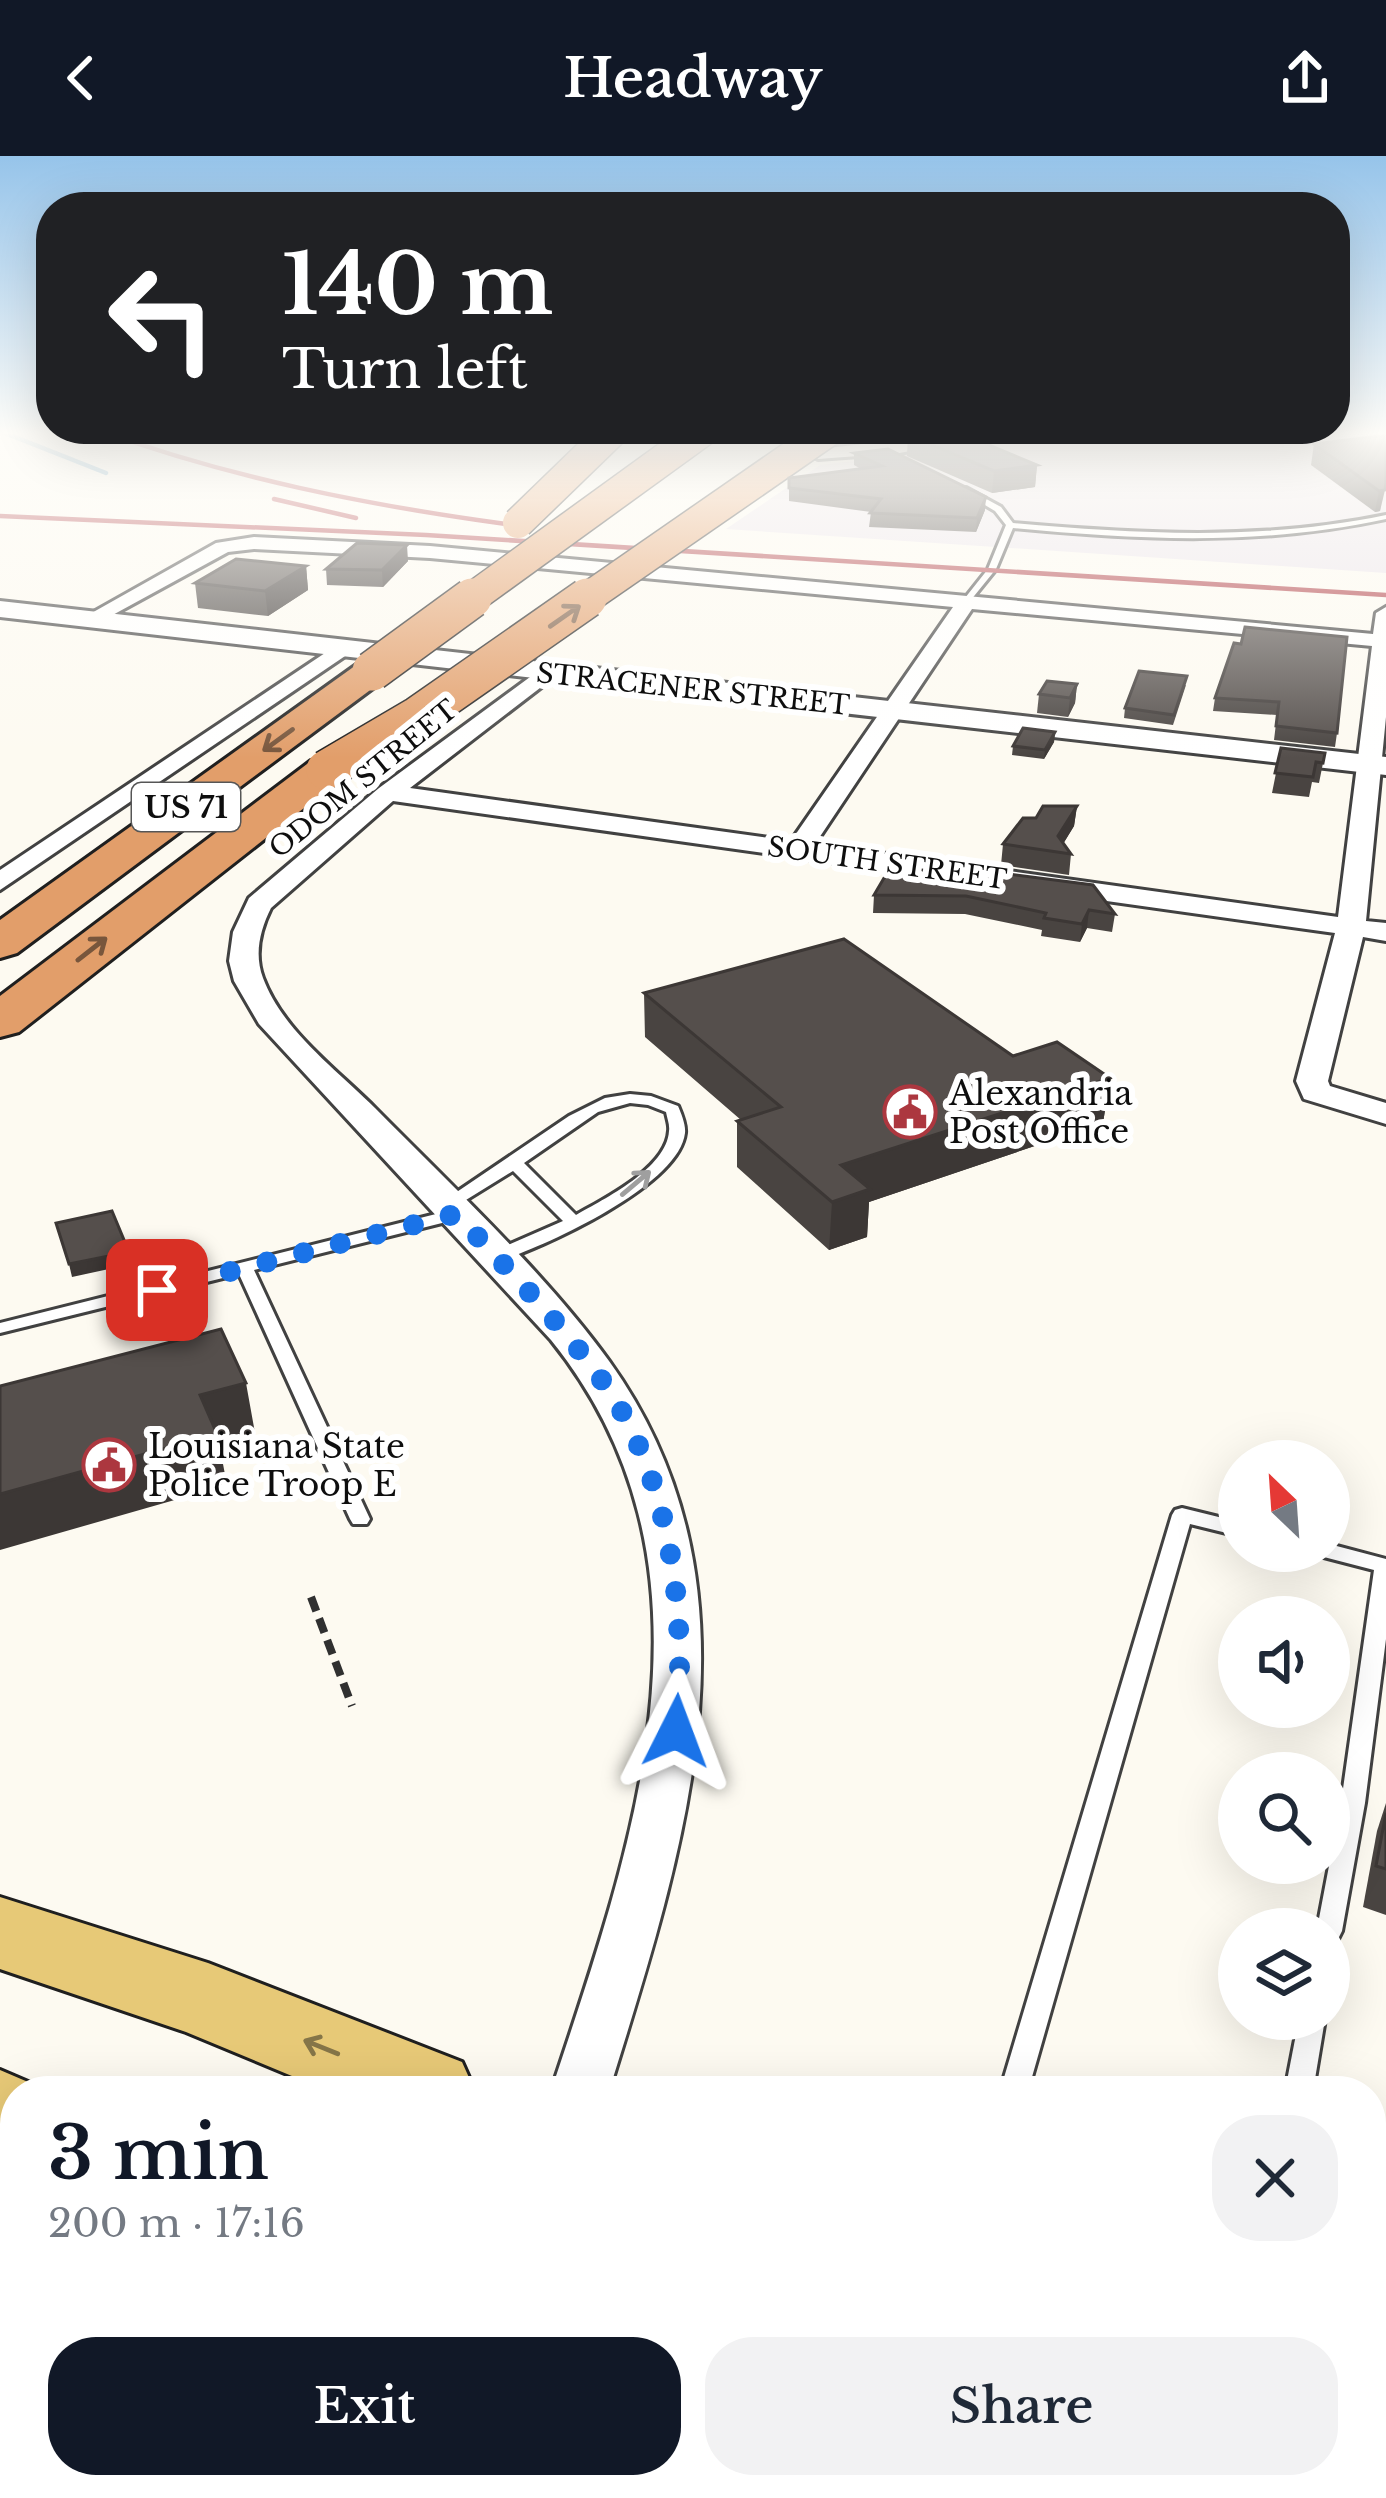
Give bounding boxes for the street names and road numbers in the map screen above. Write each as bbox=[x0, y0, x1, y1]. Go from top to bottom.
street label: STRACENER STREET bbox=[535, 656, 852, 722]
street label: ODOM STREET bbox=[262, 693, 464, 865]
road number: US 71 bbox=[132, 783, 240, 831]
street label: SOUTH STREET bbox=[765, 830, 1009, 896]

